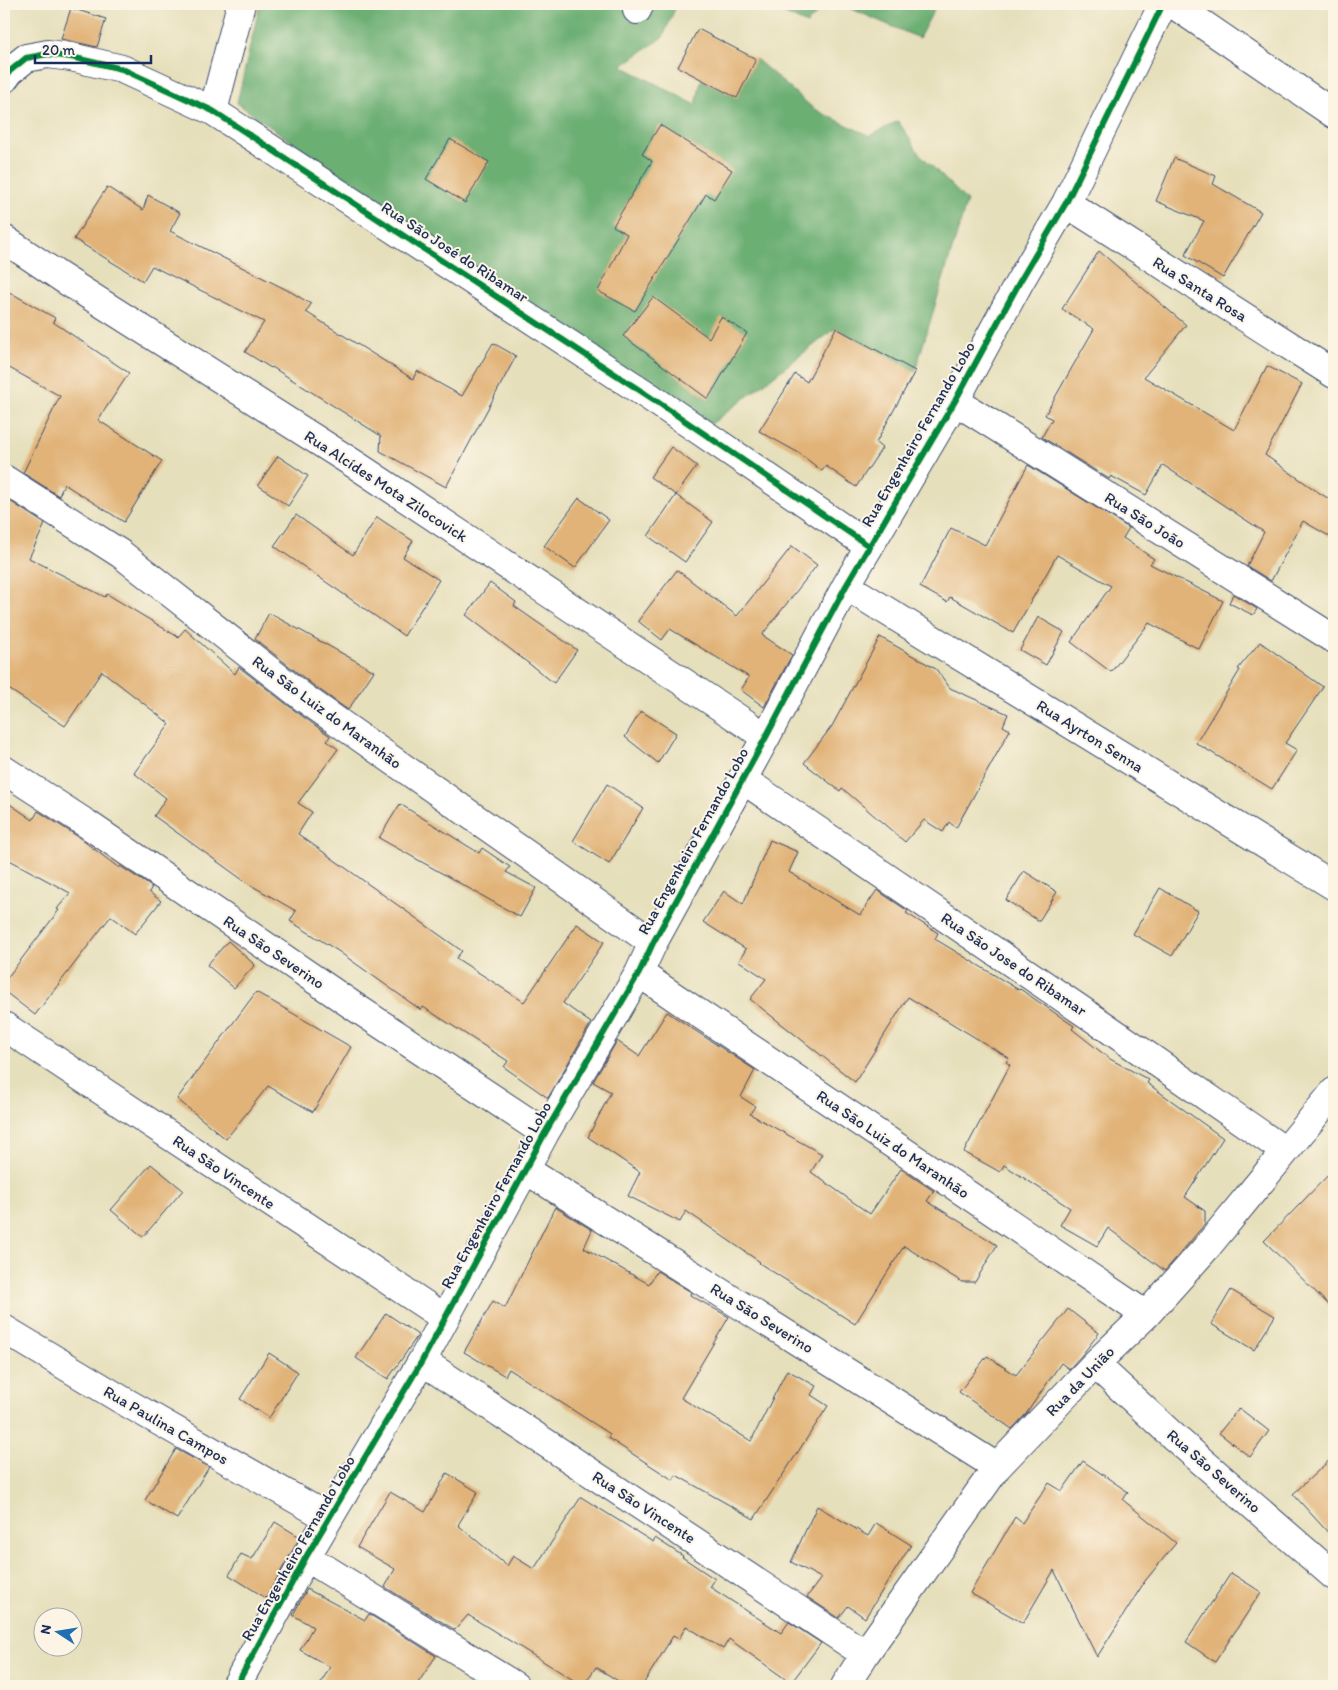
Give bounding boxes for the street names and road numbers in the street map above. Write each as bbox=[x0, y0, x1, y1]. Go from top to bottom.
street label: Rua São José do Ribamar bbox=[378, 197, 532, 307]
street label: Rua Santa Rosa bbox=[1149, 252, 1251, 326]
street label: Rua Engenheiro Fernando Lobo bbox=[857, 338, 979, 530]
street label: Rua Alcídes Mota Zilocovick bbox=[301, 426, 472, 546]
street label: Rua São João bbox=[1101, 488, 1189, 552]
street label: Rua São Luiz do Maranhão bbox=[249, 651, 405, 773]
street label: Rua Ayrton Senna bbox=[1033, 696, 1147, 777]
street label: Rua Engenheiro Fernando Lobo bbox=[634, 744, 752, 938]
street label: Rua São Jose do Ribamar bbox=[938, 908, 1090, 1020]
street label: Rua São Severino bbox=[220, 911, 328, 993]
street label: Rua São Luiz do Maranhão bbox=[813, 1086, 973, 1202]
street label: Rua Engenheiro Fernando Lobo bbox=[437, 1098, 555, 1292]
street label: Rua São Vincente bbox=[169, 1131, 279, 1213]
street label: Rua São Severino bbox=[707, 1279, 817, 1357]
street label: Rua da União bbox=[1042, 1342, 1118, 1420]
street label: Rua Paulina Campos bbox=[100, 1381, 232, 1469]
street label: Rua São Severino bbox=[1163, 1425, 1265, 1517]
street label: Rua Engenheiro Fernando Lobo bbox=[237, 1452, 359, 1644]
street label: Rua São Vincente bbox=[589, 1467, 699, 1548]

